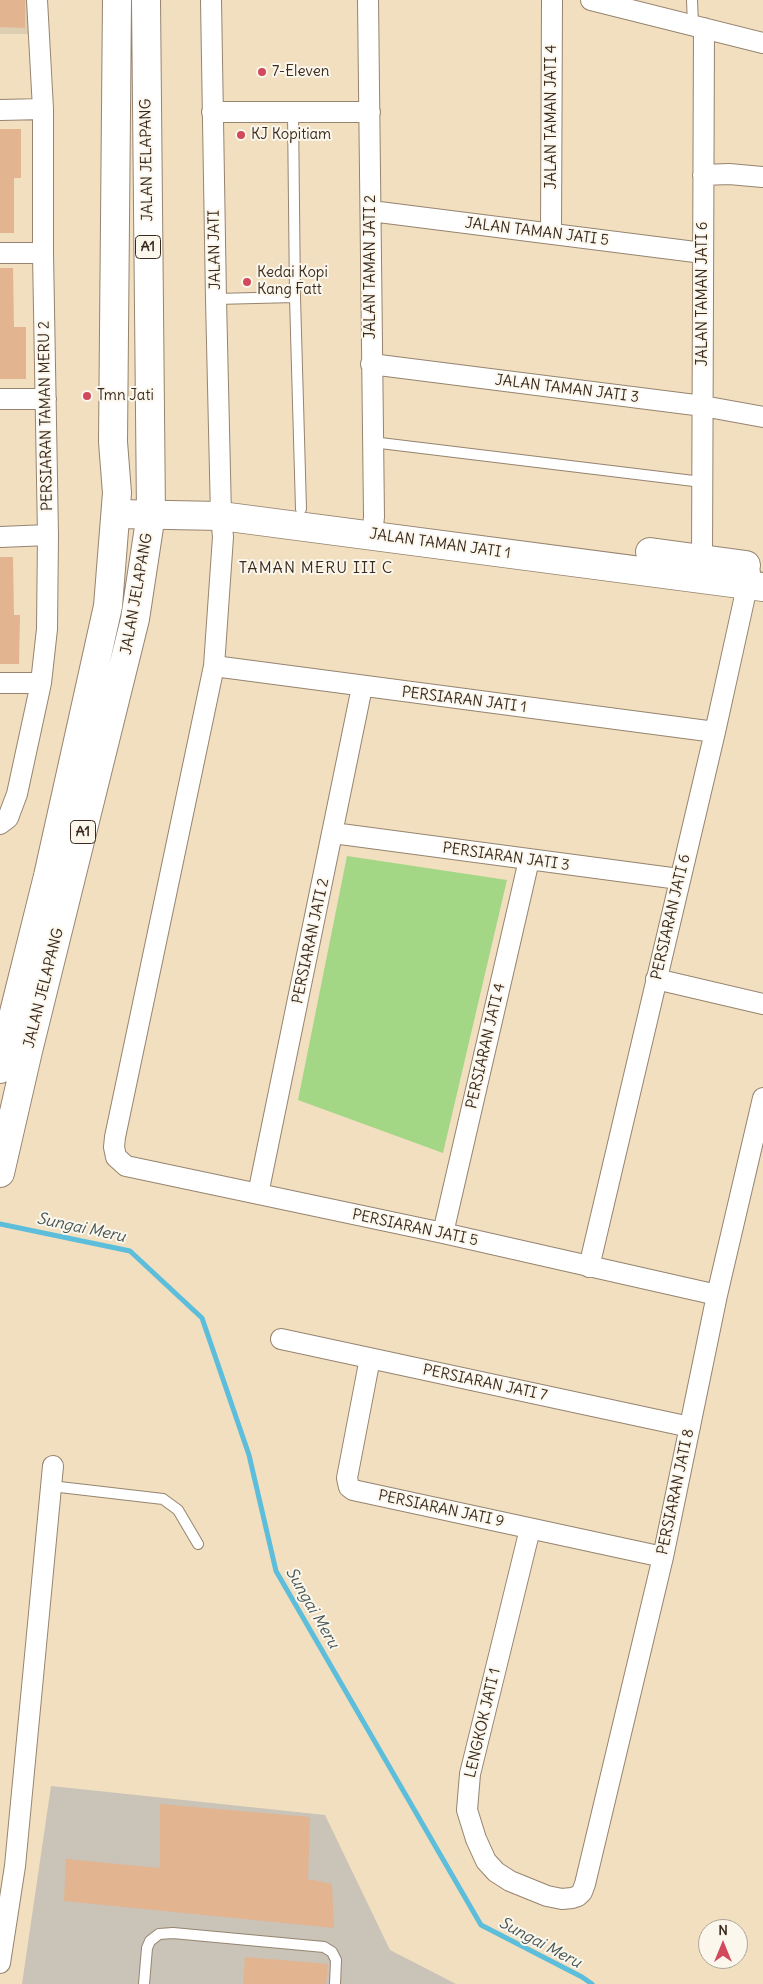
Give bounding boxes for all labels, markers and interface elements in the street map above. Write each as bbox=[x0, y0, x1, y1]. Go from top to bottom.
street label: JALAN TAMAN JATI 4 bbox=[543, 45, 561, 189]
place label: 7-Eleven bbox=[272, 63, 330, 81]
marker: 7-Eleven bbox=[256, 66, 268, 78]
street label: JALAN JELAPANG bbox=[137, 98, 157, 222]
place label: KJ Kopitiam bbox=[251, 126, 331, 144]
marker: KJ Kopitiam bbox=[235, 129, 247, 141]
street label: JALAN TAMAN JATI 2 bbox=[362, 195, 380, 339]
street label: JALAN JATI bbox=[205, 210, 225, 290]
street label: JALAN TAMAN JATI 5 bbox=[464, 214, 610, 250]
street label: JALAN TAMAN JATI 6 bbox=[694, 222, 712, 366]
road number: A1 bbox=[136, 236, 160, 258]
place label: Kedai Kopi Kang Fatt bbox=[257, 264, 328, 299]
marker: Kedai Kopi Kang Fatt bbox=[241, 276, 253, 288]
street label: PERSIARAN TAMAN MERU 2 bbox=[35, 321, 57, 511]
street label: JALAN TAMAN JATI 3 bbox=[494, 371, 640, 407]
place label: Tmn Jati bbox=[97, 387, 154, 405]
marker: Tmn Jati bbox=[81, 390, 93, 402]
street label: JALAN TAMAN JATI 1 bbox=[368, 525, 512, 563]
street label: JALAN JELAPANG bbox=[117, 532, 157, 656]
district label: TAMAN MERU III C bbox=[237, 558, 395, 578]
street label: PERSIARAN JATI 1 bbox=[401, 683, 527, 717]
road number: A1 bbox=[70, 820, 96, 844]
street label: PERSIARAN JATI 3 bbox=[441, 839, 571, 875]
street label: PERSIARAN JATI 6 bbox=[648, 852, 694, 982]
street label: PERSIARAN JATI 2 bbox=[289, 877, 333, 1005]
street label: JALAN JELAPANG bbox=[20, 926, 68, 1050]
street label: PERSIARAN JATI 4 bbox=[463, 981, 509, 1111]
street label: PERSIARAN JATI 5 bbox=[350, 1206, 480, 1250]
water label: Sungai Meru bbox=[35, 1209, 127, 1247]
street label: PERSIARAN JATI 7 bbox=[421, 1361, 549, 1405]
street label: PERSIARAN JATI 8 bbox=[654, 1427, 698, 1557]
street label: PERSIARAN JATI 9 bbox=[376, 1487, 506, 1531]
water label: Sungai Meru bbox=[281, 1564, 343, 1652]
street label: LENGKOK JATI 1 bbox=[462, 1666, 504, 1780]
water label: Sungai Meru bbox=[496, 1913, 584, 1973]
north arrow bbox=[698, 1919, 748, 1969]
text: N bbox=[718, 1921, 728, 1939]

